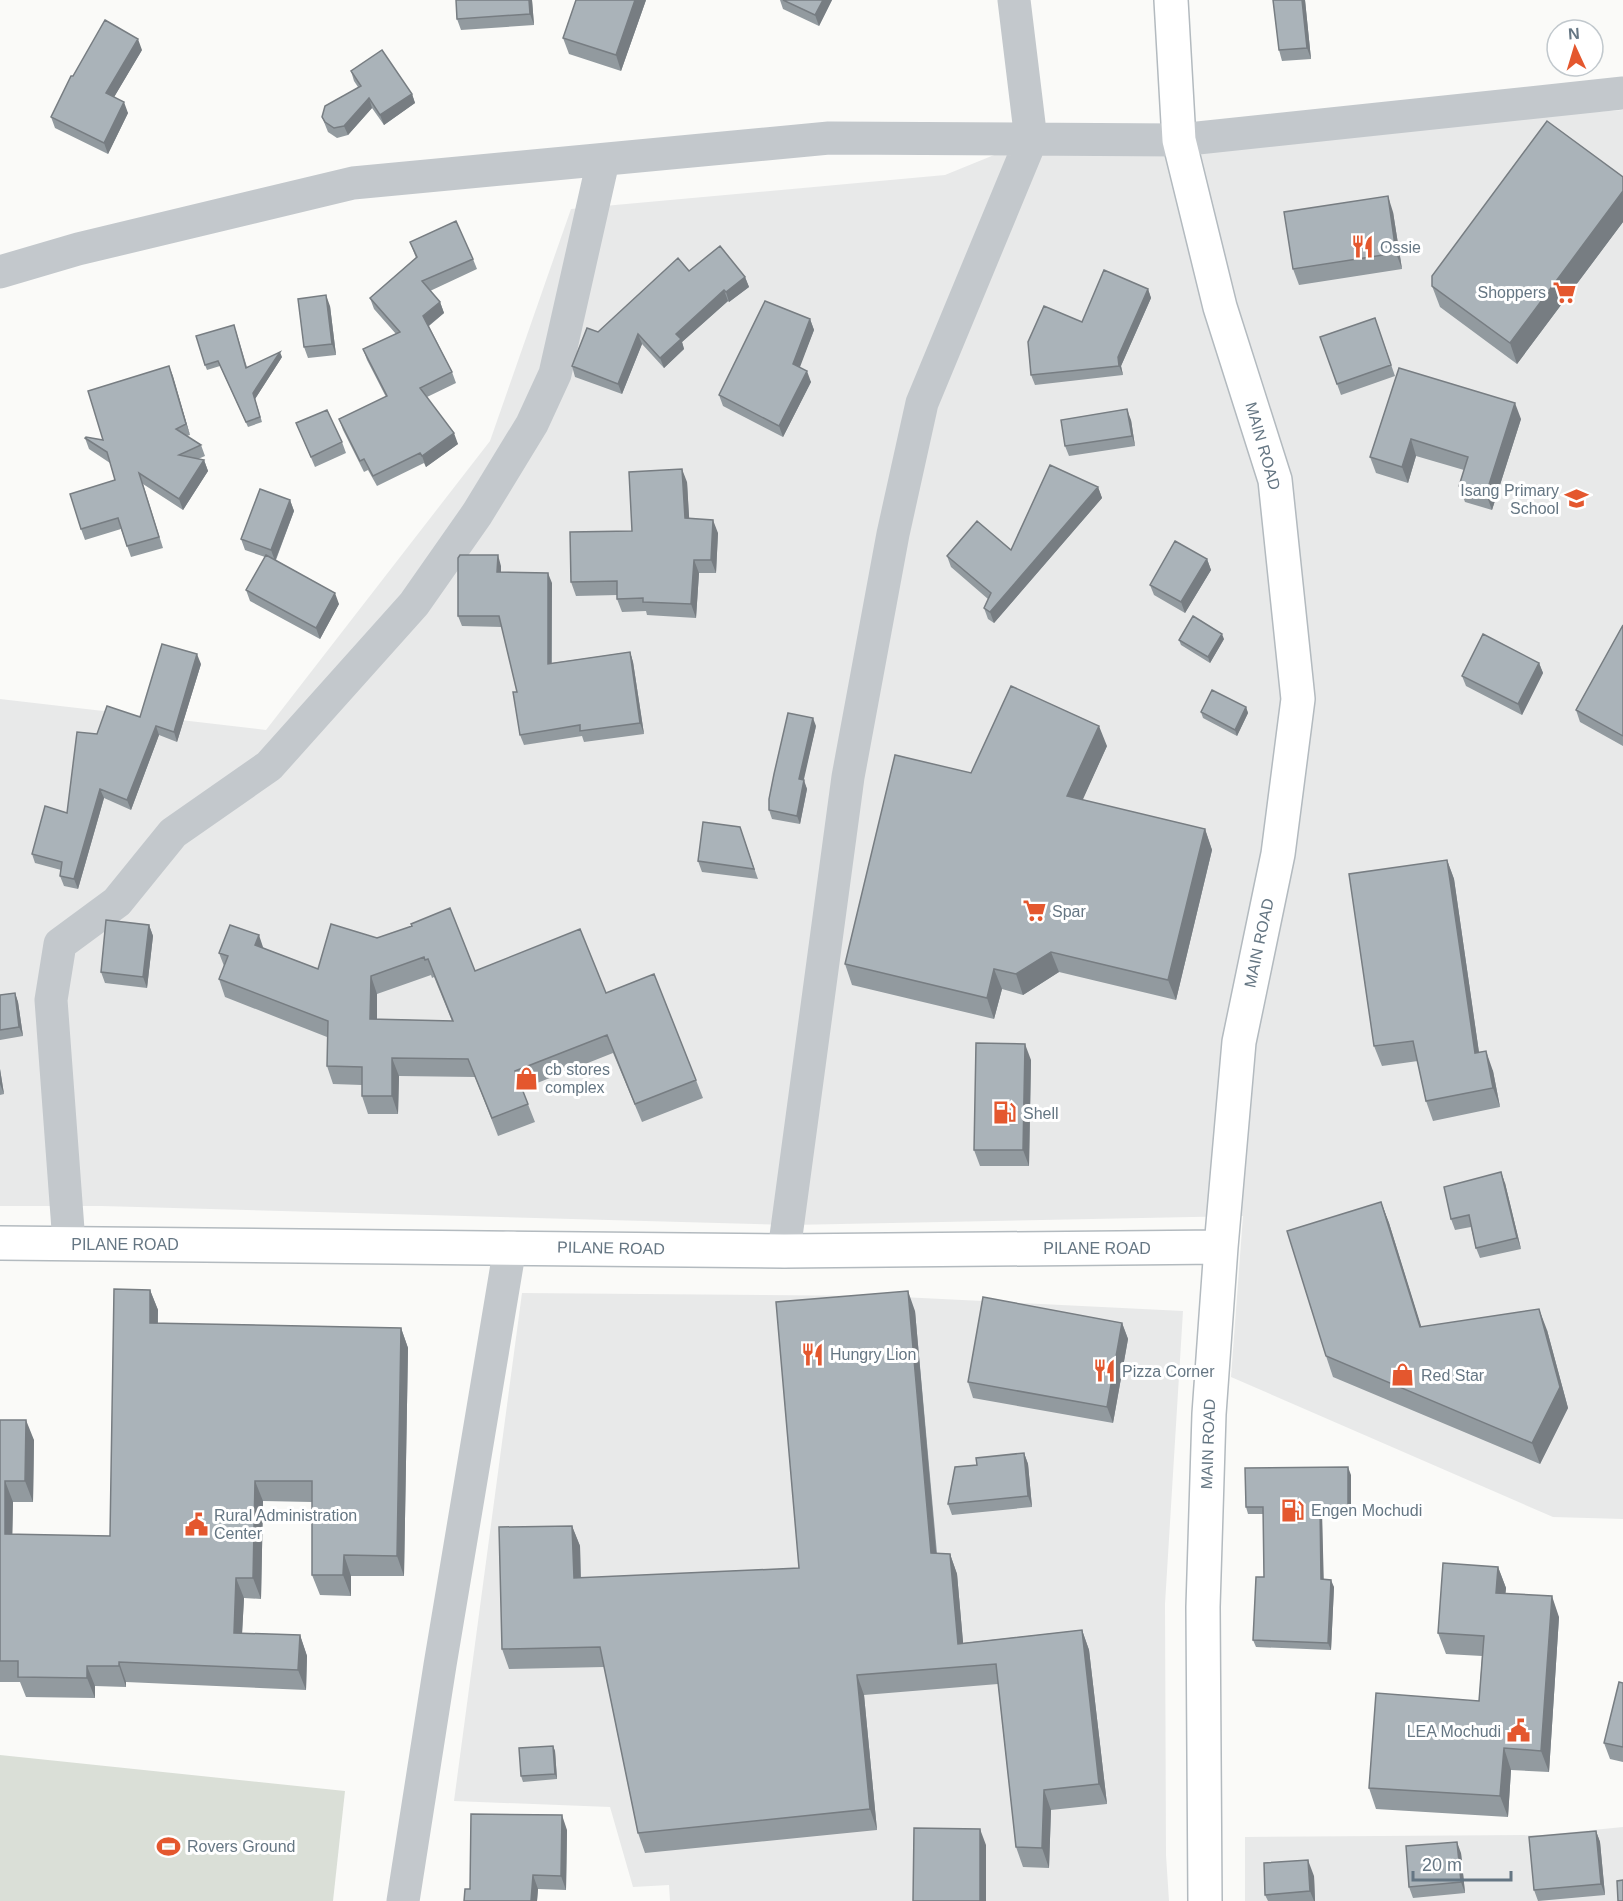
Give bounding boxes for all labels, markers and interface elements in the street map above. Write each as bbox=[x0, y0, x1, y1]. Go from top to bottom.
north arrow bbox=[1545, 18, 1605, 78]
text: N bbox=[1568, 25, 1580, 42]
restaurant icon: Ossie bbox=[1349, 234, 1375, 260]
place label: Ossie bbox=[1380, 239, 1421, 256]
supermarket icon: Shoppers bbox=[1551, 279, 1577, 305]
place label: Shoppers bbox=[1478, 284, 1546, 301]
street label: MAIN ROAD bbox=[1242, 400, 1284, 492]
place label: Isang Primary School bbox=[1460, 482, 1559, 517]
school or university icon: Isang Primary School bbox=[1564, 486, 1590, 512]
street label: MAIN ROAD bbox=[1241, 897, 1277, 989]
supermarket icon: Spar bbox=[1021, 898, 1047, 924]
place label: Spar bbox=[1052, 903, 1086, 920]
place label: cb stores complex bbox=[545, 1061, 610, 1096]
shop icon: cb stores complex bbox=[514, 1065, 540, 1091]
fuel station icon: Shell bbox=[992, 1100, 1018, 1126]
place label: Shell bbox=[1023, 1105, 1059, 1122]
street label: PILANE ROAD bbox=[71, 1236, 179, 1253]
street label: PILANE ROAD bbox=[557, 1239, 665, 1257]
street label: PILANE ROAD bbox=[1043, 1240, 1151, 1257]
restaurant icon: Hungry Lion bbox=[799, 1341, 825, 1367]
place label: Hungry Lion bbox=[830, 1346, 916, 1363]
restaurant icon: Pizza Corner bbox=[1091, 1358, 1117, 1384]
shop icon: Red Star bbox=[1390, 1362, 1416, 1388]
place label: Pizza Corner bbox=[1122, 1363, 1215, 1380]
place label: Red Star bbox=[1421, 1367, 1485, 1384]
street label: MAIN ROAD bbox=[1198, 1398, 1218, 1490]
fuel station icon: Engen Mochudi bbox=[1280, 1497, 1306, 1523]
place label: Engen Mochudi bbox=[1311, 1502, 1422, 1519]
place label: Rural Administration Center bbox=[214, 1507, 357, 1542]
public building icon: Rural Administration Center bbox=[183, 1511, 209, 1537]
public building icon: LEA Mochudi bbox=[1506, 1718, 1532, 1744]
place label: LEA Mochudi bbox=[1407, 1723, 1501, 1740]
sports icon: Rovers Ground bbox=[156, 1833, 182, 1859]
place label: Rovers Ground bbox=[187, 1838, 296, 1855]
scale bar bbox=[1413, 1844, 1510, 1882]
text: 20 m bbox=[1422, 1855, 1462, 1875]

